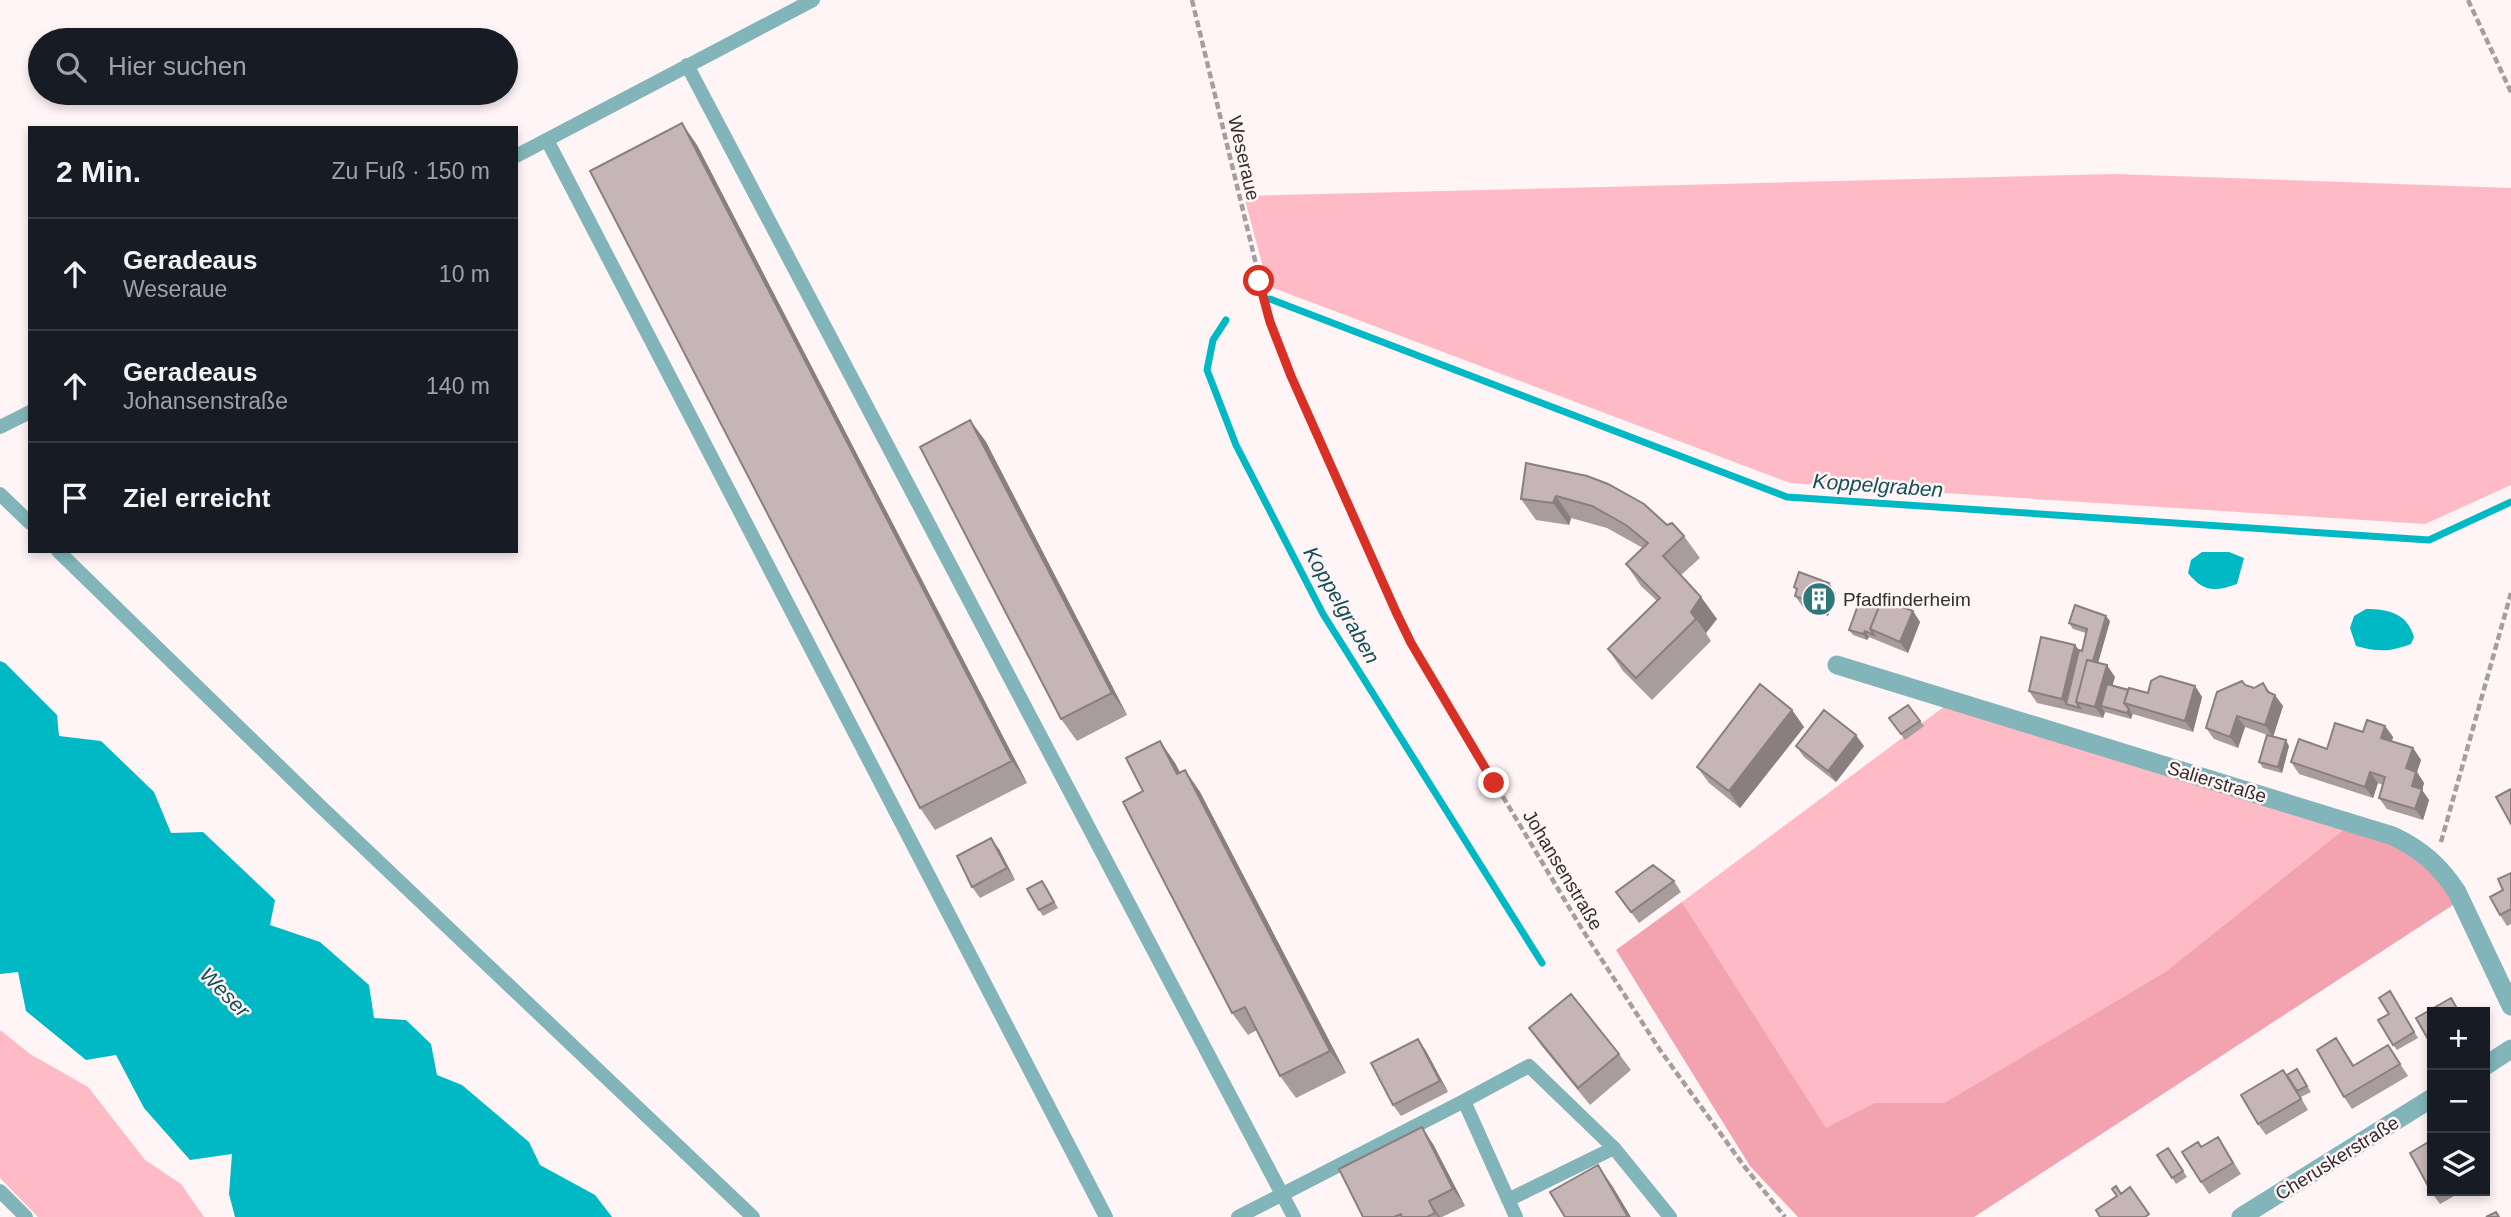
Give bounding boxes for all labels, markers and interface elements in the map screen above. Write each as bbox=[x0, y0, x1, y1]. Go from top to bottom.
search box bbox=[28, 28, 518, 105]
icon: search bbox=[52, 48, 90, 86]
text: Hier suchen bbox=[108, 51, 247, 81]
street label: Weseraue bbox=[1224, 114, 1264, 202]
text: 2 Min. bbox=[56, 155, 141, 188]
text: Zu Fuß · 150 m bbox=[332, 158, 490, 184]
text: Geradeaus bbox=[123, 245, 257, 275]
icon: ahead bbox=[56, 255, 94, 293]
text: 10 m bbox=[439, 261, 490, 287]
route start bbox=[1243, 265, 1274, 296]
text: Weseraue bbox=[123, 276, 227, 302]
text: Geradeaus bbox=[123, 357, 257, 387]
icon: ahead bbox=[56, 367, 94, 405]
text: 140 m bbox=[426, 373, 490, 399]
text: Johansenstraße bbox=[123, 388, 288, 414]
water label: Koppelgraben bbox=[1812, 469, 1944, 501]
icon: arrive bbox=[56, 479, 94, 517]
text: Ziel erreicht bbox=[123, 483, 270, 513]
water label: Koppelgraben bbox=[1299, 543, 1385, 667]
building icon: Pfadfinderheim bbox=[1800, 580, 1838, 618]
place label: Pfadfinderheim bbox=[1843, 589, 1971, 610]
street label: Salierstraße bbox=[2165, 757, 2269, 807]
route end bbox=[1478, 767, 1509, 798]
street label: Johansenstraße bbox=[1519, 806, 1607, 934]
water label: Weser bbox=[196, 963, 255, 1022]
map controls bbox=[2427, 1007, 2490, 1196]
button: + bbox=[2427, 1007, 2490, 1070]
button: − bbox=[2427, 1070, 2490, 1133]
street label: Cheruskerstraße bbox=[2271, 1112, 2403, 1204]
button: layers bbox=[2427, 1133, 2490, 1196]

